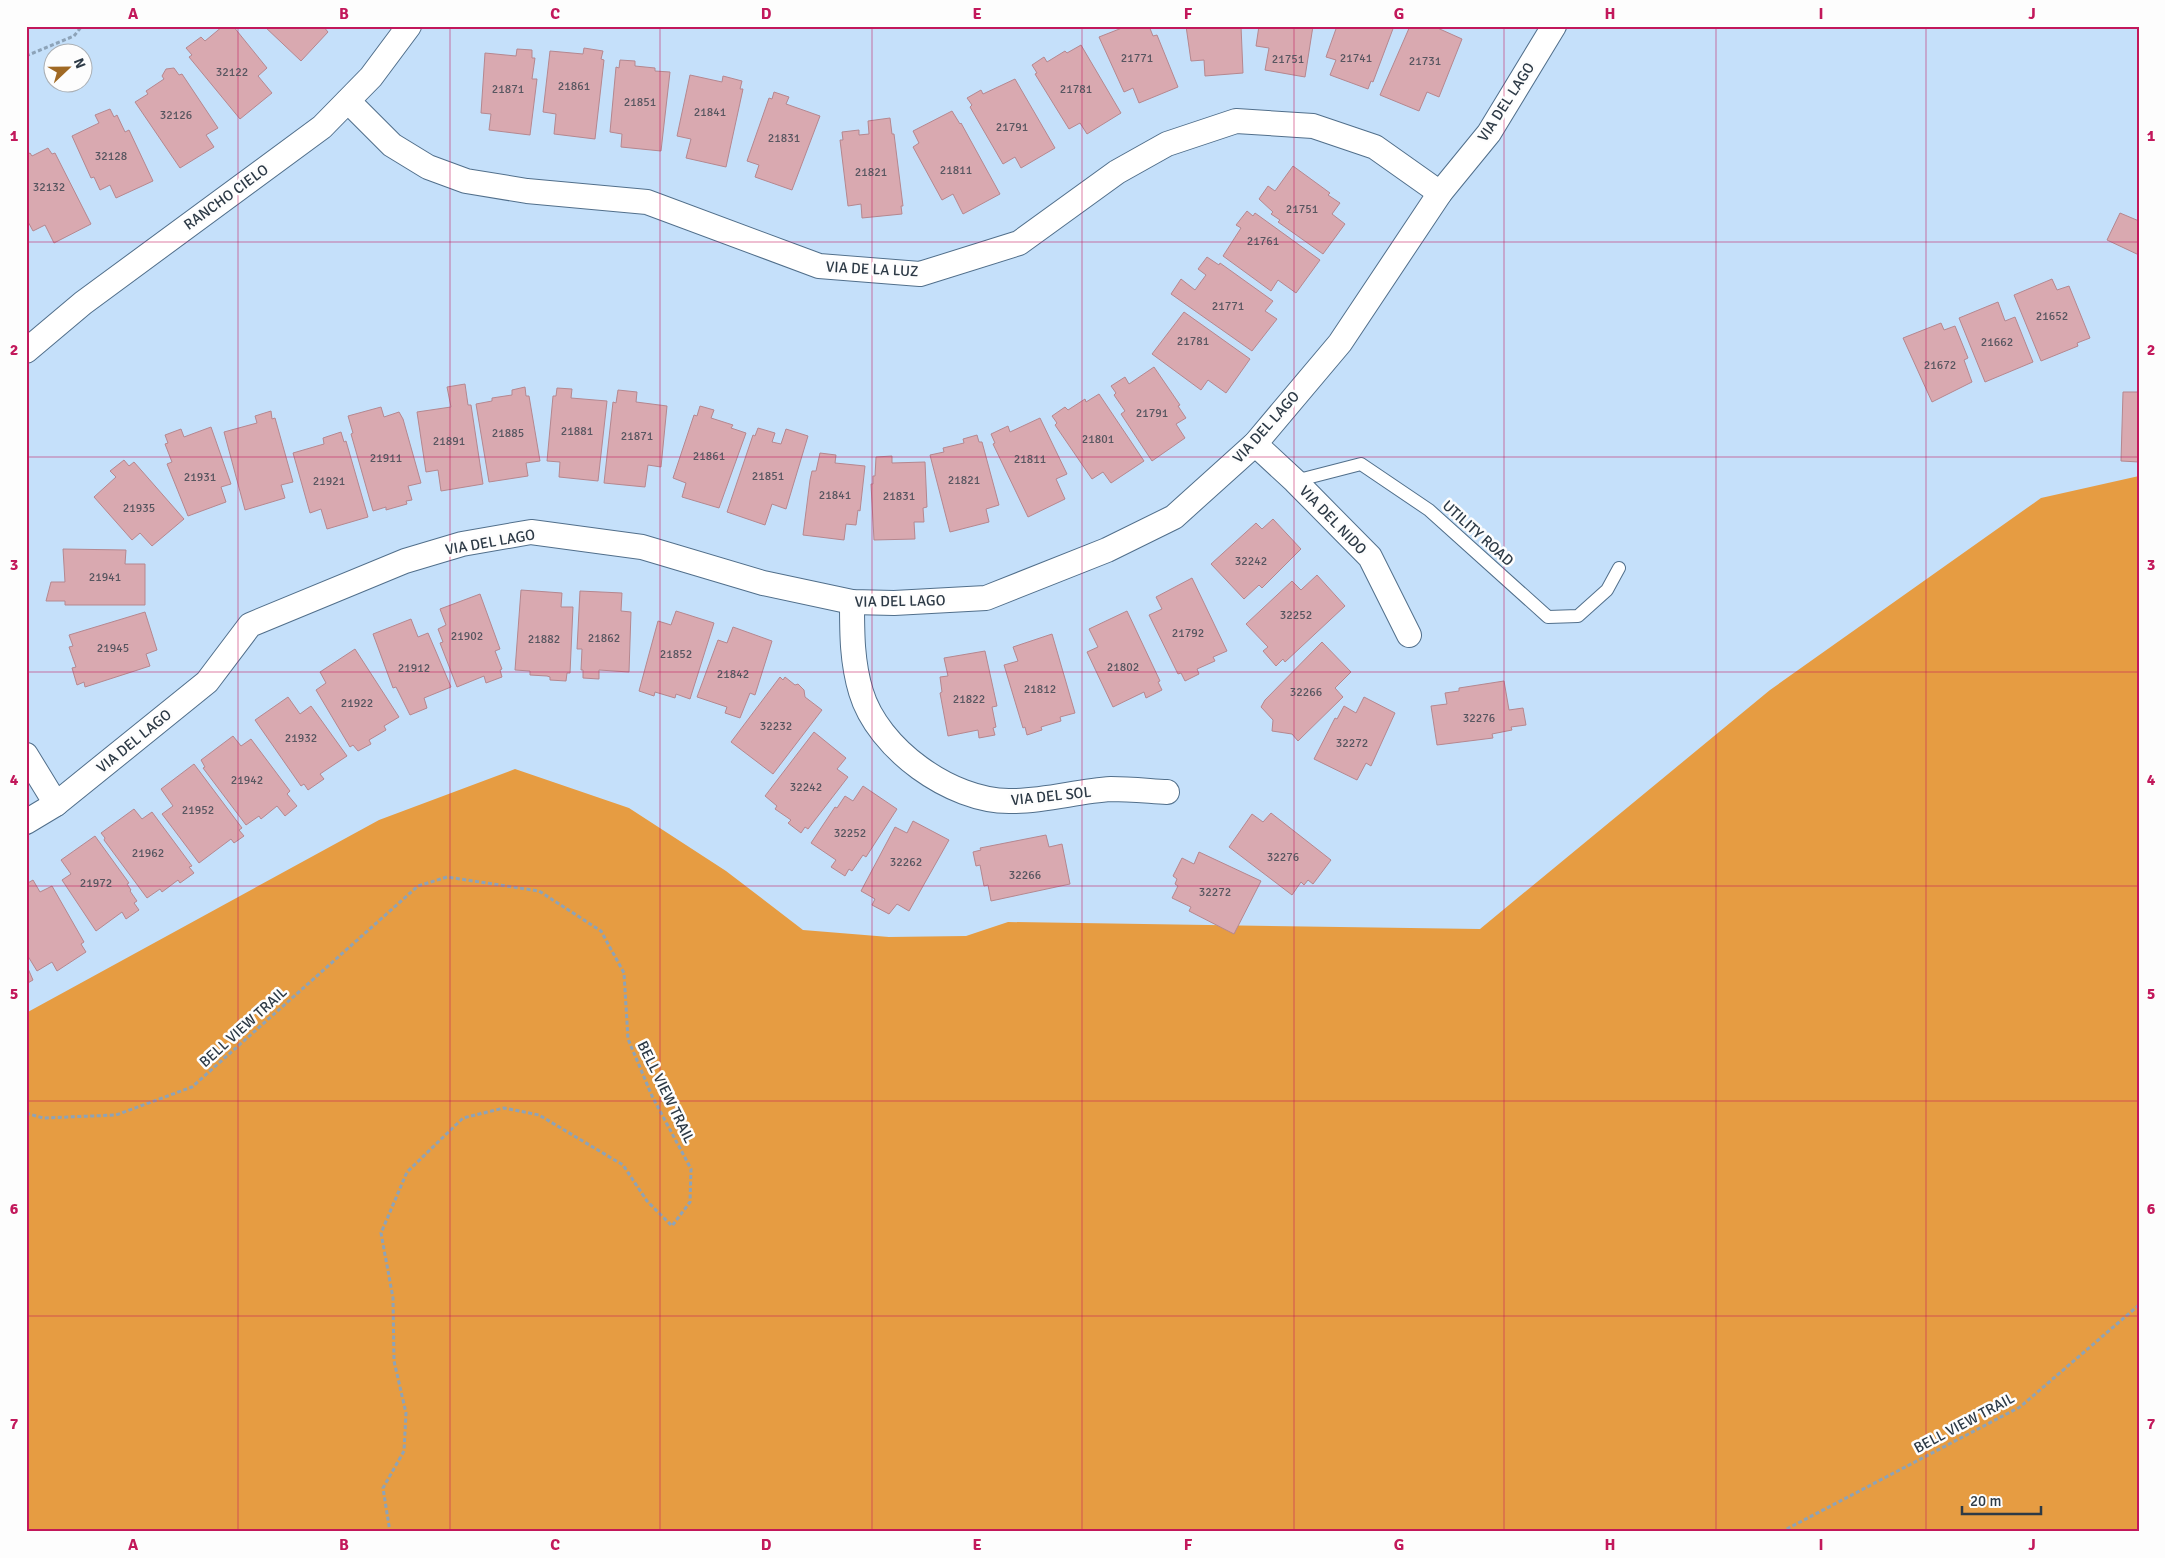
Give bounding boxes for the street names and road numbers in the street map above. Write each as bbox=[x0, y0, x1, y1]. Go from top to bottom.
street label: VIA DEL LAGO bbox=[1474, 59, 1538, 145]
street label: RANCHO CIELO bbox=[180, 160, 272, 234]
street label: VIA DE LA LUZ bbox=[825, 258, 919, 280]
street label: VIA DEL LAGO bbox=[1229, 387, 1303, 467]
street label: VIA DEL NIDO bbox=[1296, 482, 1370, 558]
street label: UTILITY ROAD bbox=[1439, 496, 1517, 570]
street label: VIA DEL LAGO bbox=[444, 525, 536, 559]
street label: VIA DEL LAGO bbox=[854, 591, 946, 611]
street label: VIA DEL LAGO bbox=[93, 705, 175, 777]
street label: VIA DEL SOL bbox=[1010, 783, 1092, 809]
street label: BELL VIEW TRAIL bbox=[196, 983, 291, 1071]
street label: BELL VIEW TRAIL bbox=[633, 1038, 699, 1146]
street label: BELL VIEW TRAIL bbox=[1911, 1389, 2018, 1457]

